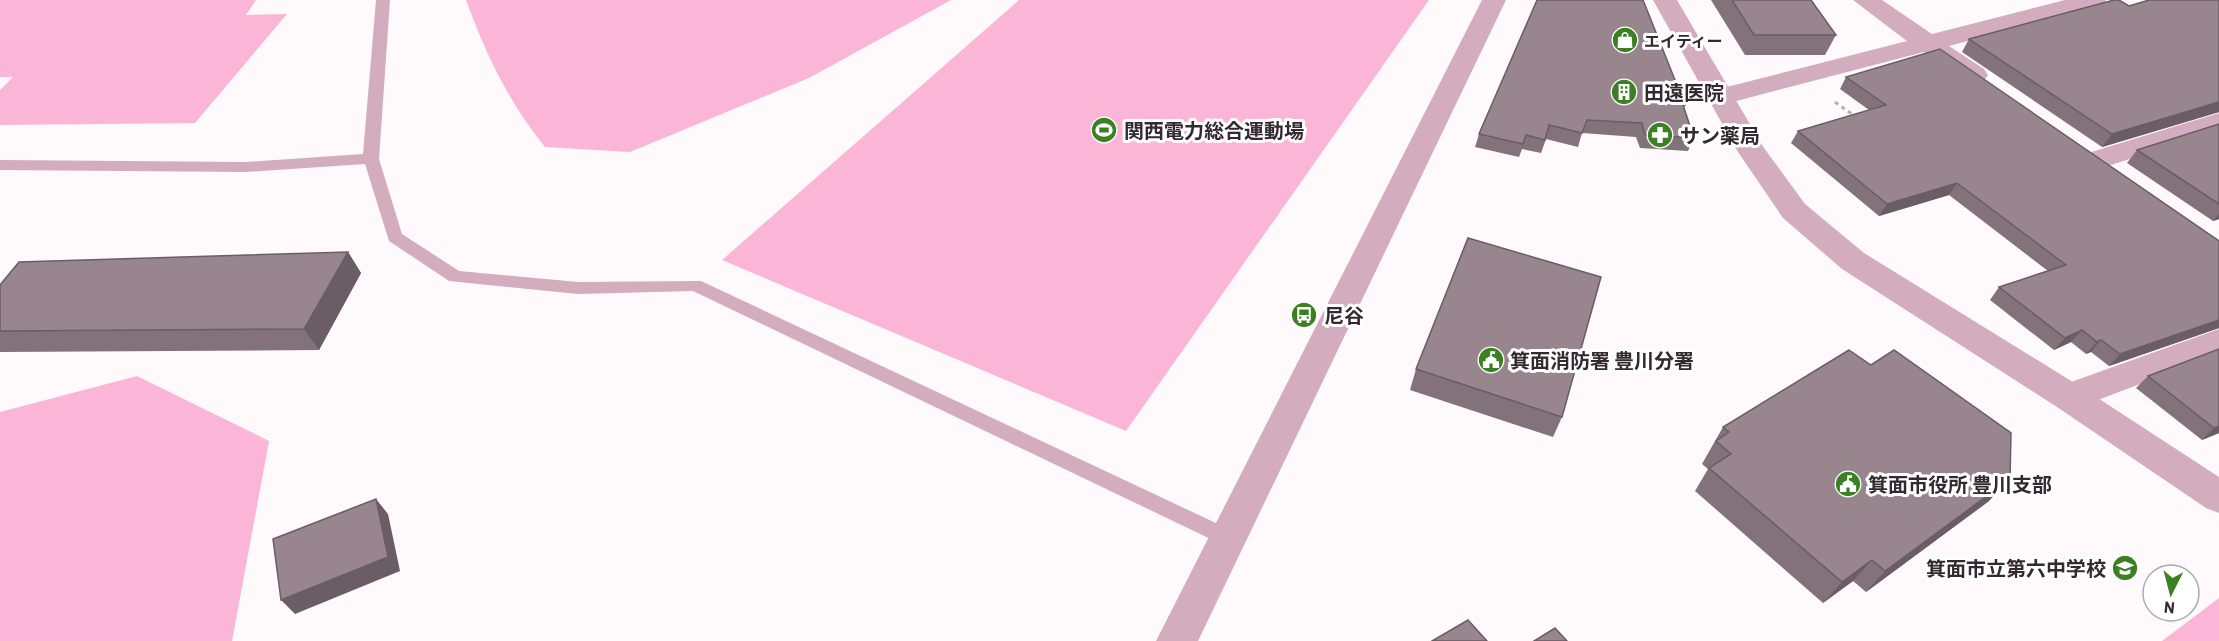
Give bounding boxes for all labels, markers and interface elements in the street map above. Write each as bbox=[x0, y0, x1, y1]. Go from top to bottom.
shop icon: エイティー bbox=[1610, 25, 1640, 55]
place label: エイティー bbox=[1644, 31, 1723, 50]
building icon: 田遠医院 bbox=[1609, 77, 1639, 107]
place label: 田遠医院 bbox=[1644, 80, 1724, 104]
sports icon: 関西電力総合運動場 bbox=[1089, 115, 1119, 145]
place label: 関西電力総合運動場 bbox=[1124, 118, 1304, 142]
pharmacy icon: サン薬局 bbox=[1645, 120, 1675, 150]
place label: サン薬局 bbox=[1680, 123, 1760, 147]
bus stop icon: 尼谷 bbox=[1289, 300, 1319, 330]
place label: 尼谷 bbox=[1324, 303, 1364, 327]
public building icon: 箕面消防署 豊川分署 bbox=[1476, 345, 1506, 375]
place label: 箕面消防署 豊川分署 bbox=[1510, 348, 1694, 372]
public building icon: 箕面市役所 豊川支部 bbox=[1833, 469, 1863, 499]
place label: 箕面市役所 豊川支部 bbox=[1868, 472, 2052, 496]
school or university icon: 箕面市立第六中学校 bbox=[2110, 553, 2140, 583]
place label: 箕面市立第六中学校 bbox=[1926, 556, 2106, 580]
north arrow bbox=[2141, 563, 2201, 623]
text: N bbox=[2163, 598, 2176, 618]

